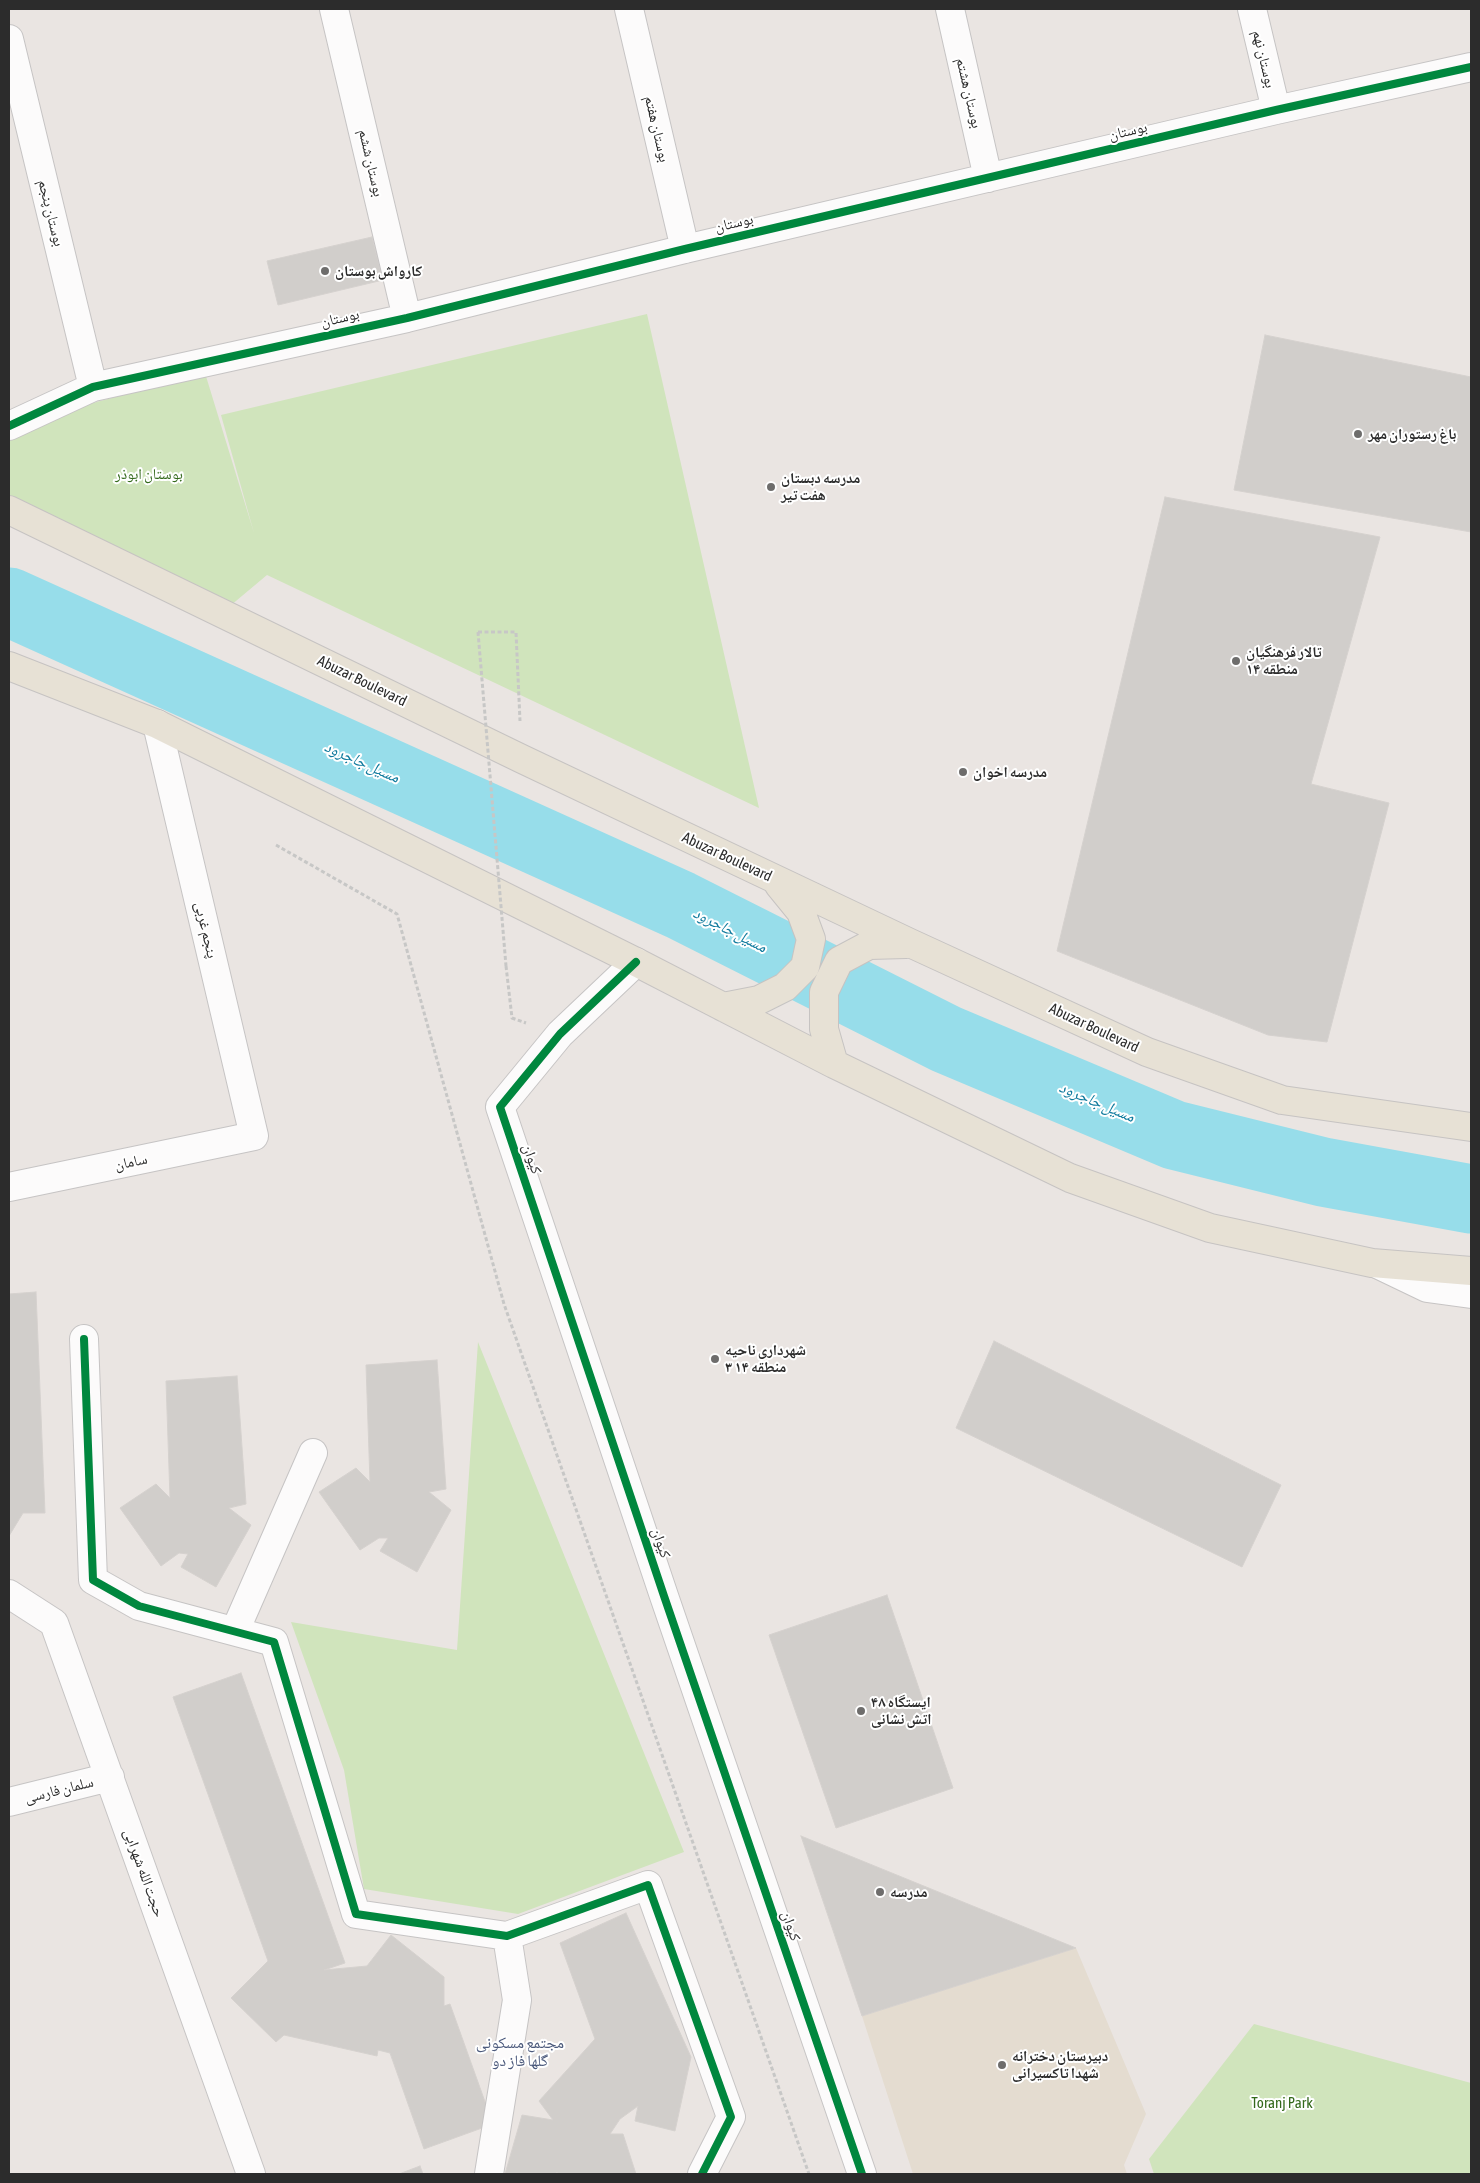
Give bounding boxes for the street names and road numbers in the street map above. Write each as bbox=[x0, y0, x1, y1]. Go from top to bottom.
street label: بوستان نهم bbox=[1249, 28, 1279, 90]
street label: بوستان هشتم bbox=[952, 56, 986, 130]
street label: بوستان هفتم bbox=[641, 94, 673, 164]
street label: بوستان bbox=[1107, 118, 1149, 144]
street label: بوستان ششم bbox=[354, 127, 388, 199]
street label: بوستان پنجم bbox=[34, 178, 68, 248]
street label: بوستان bbox=[713, 210, 755, 236]
street label: بوستان bbox=[319, 305, 361, 331]
street label: Abuzar Boulevard bbox=[314, 652, 410, 710]
street label: Abuzar Boulevard bbox=[679, 828, 775, 886]
street label: پنجم غربی bbox=[191, 900, 221, 960]
street label: Abuzar Boulevard bbox=[1046, 999, 1142, 1057]
street label: کیوان bbox=[518, 1141, 546, 1177]
street label: سامان bbox=[113, 1150, 149, 1174]
street label: کیوان bbox=[647, 1525, 675, 1561]
street label: سلمان فارسی bbox=[23, 1773, 95, 1807]
street label: حجت الله شهرابی bbox=[120, 1826, 168, 1920]
street label: کیوان bbox=[777, 1908, 805, 1944]

